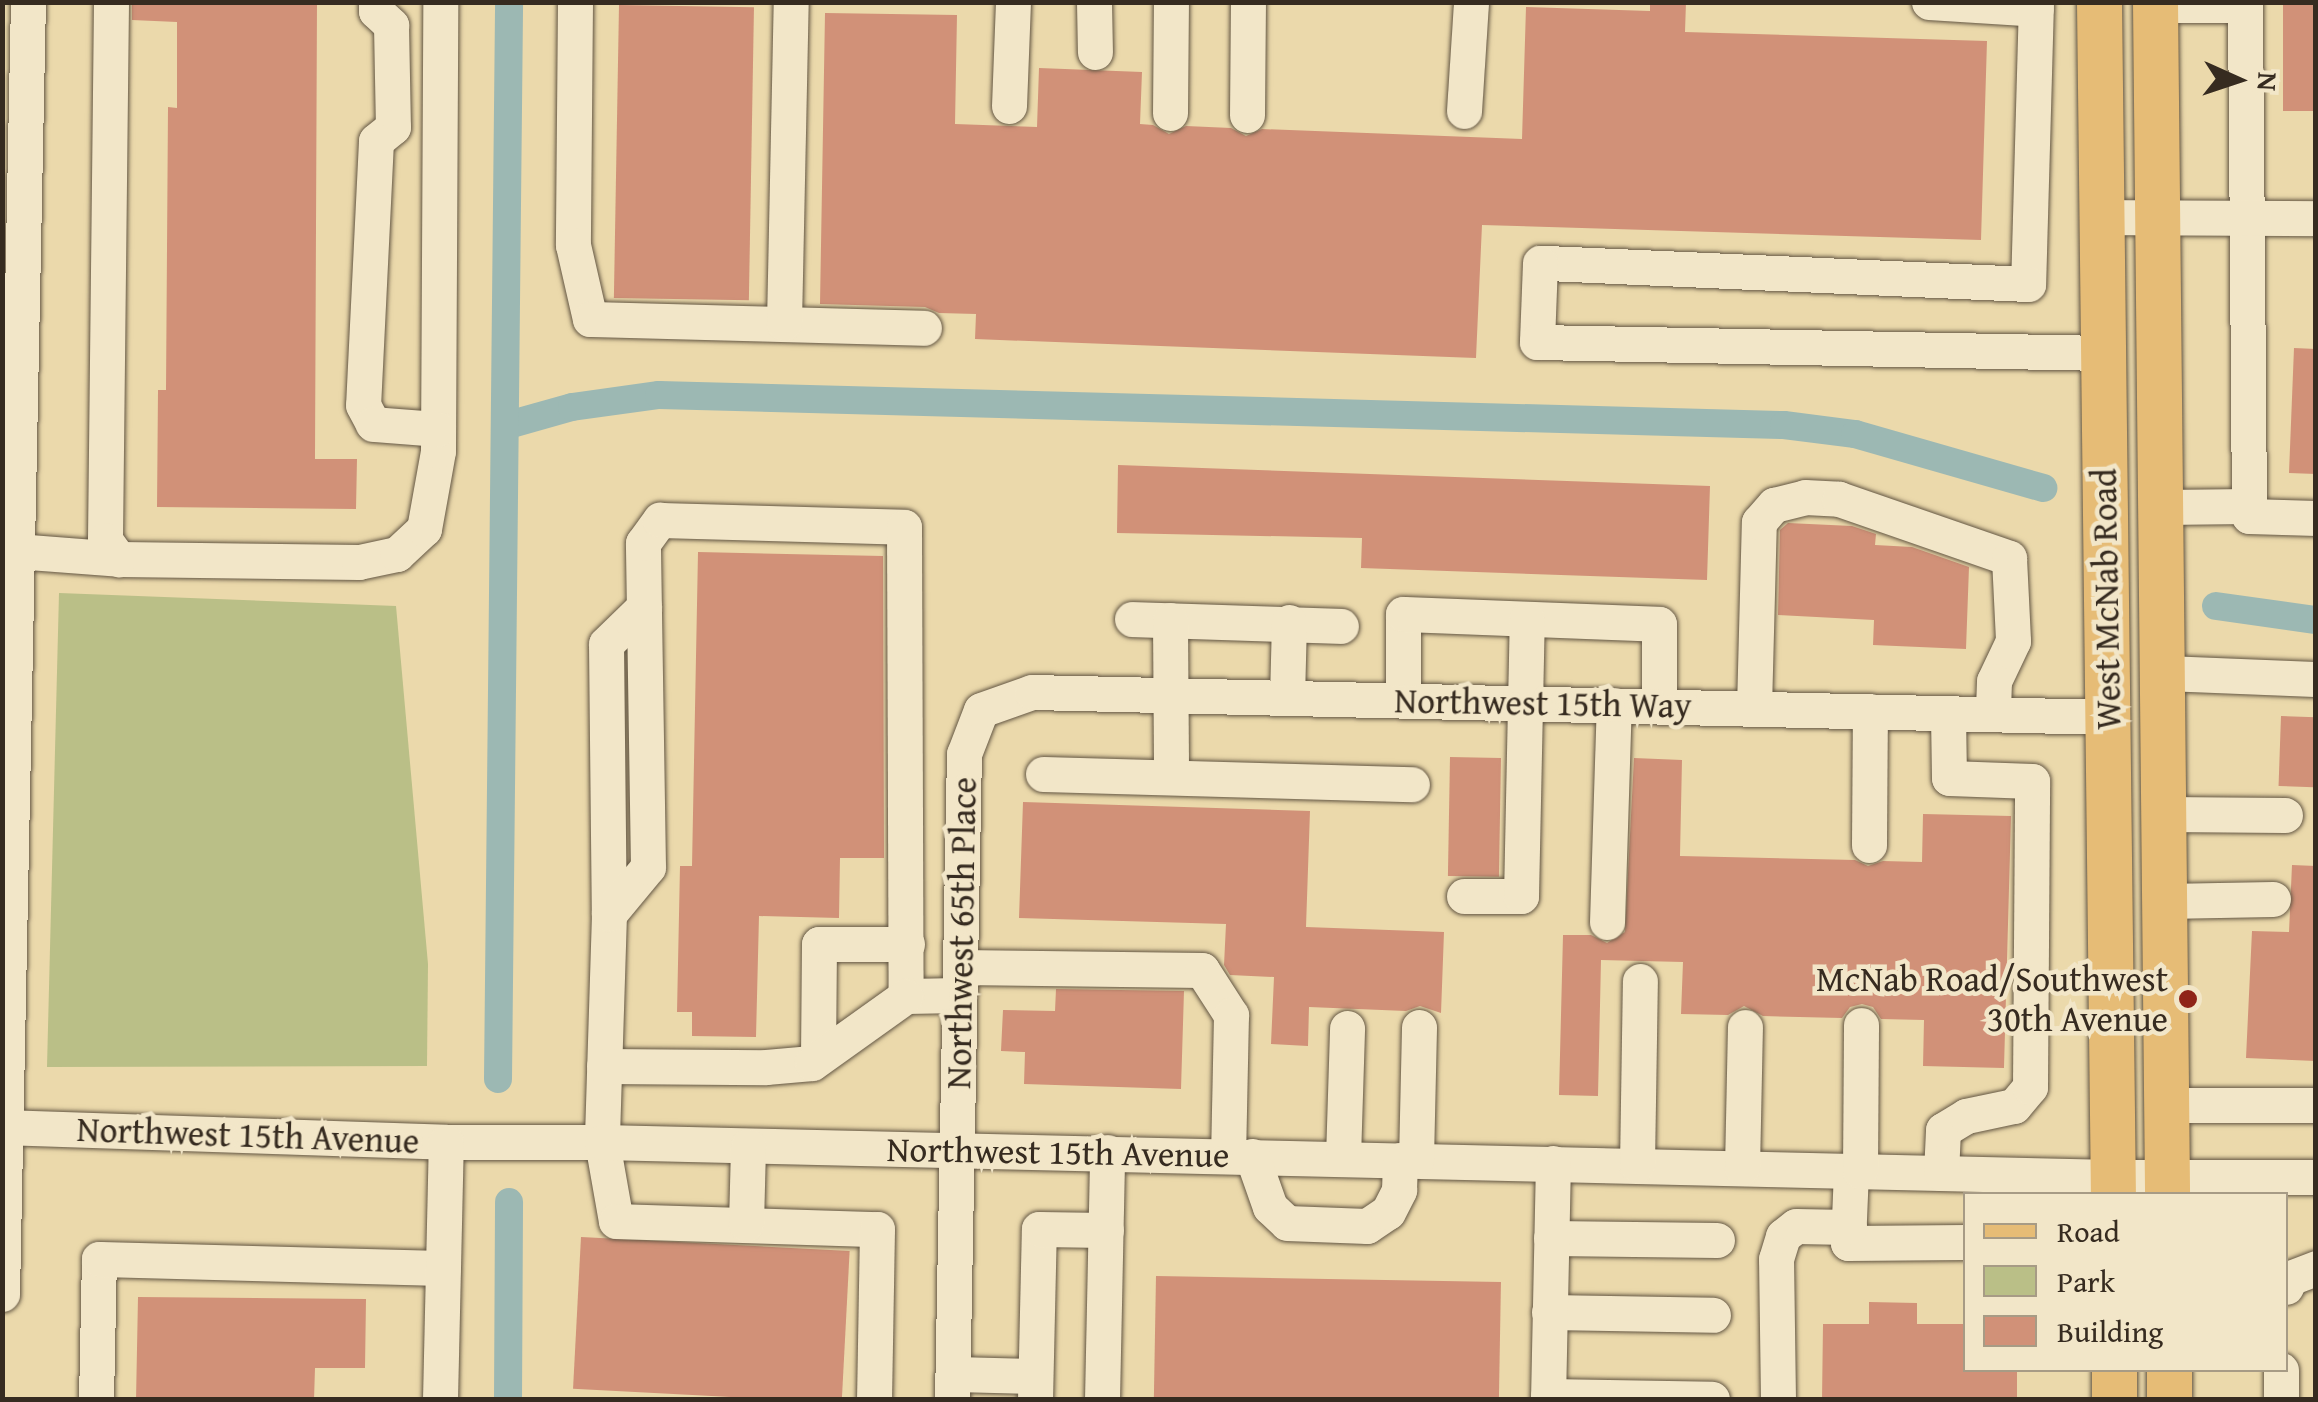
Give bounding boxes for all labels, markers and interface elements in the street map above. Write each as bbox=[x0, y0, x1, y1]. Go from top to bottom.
north arrow bbox=[2188, 30, 2288, 130]
text: N bbox=[2247, 71, 2289, 92]
street label: West McNab Road bbox=[2083, 468, 2129, 730]
street label: Northwest 15th Way bbox=[1394, 679, 1692, 727]
street label: Northwest 65th Place bbox=[937, 777, 985, 1089]
place label: McNab Road/Southwest 30th Avenue bbox=[1816, 958, 2168, 1040]
marker: McNab Road/Southwest 30th Avenue bbox=[2177, 988, 2199, 1010]
street label: Northwest 15th Avenue bbox=[76, 1108, 420, 1162]
street label: Northwest 15th Avenue bbox=[886, 1128, 1230, 1176]
legend bbox=[1963, 1192, 2288, 1372]
text: Road bbox=[2057, 1209, 2120, 1253]
text: Park bbox=[2057, 1259, 2115, 1303]
text: Building bbox=[2057, 1309, 2163, 1353]

